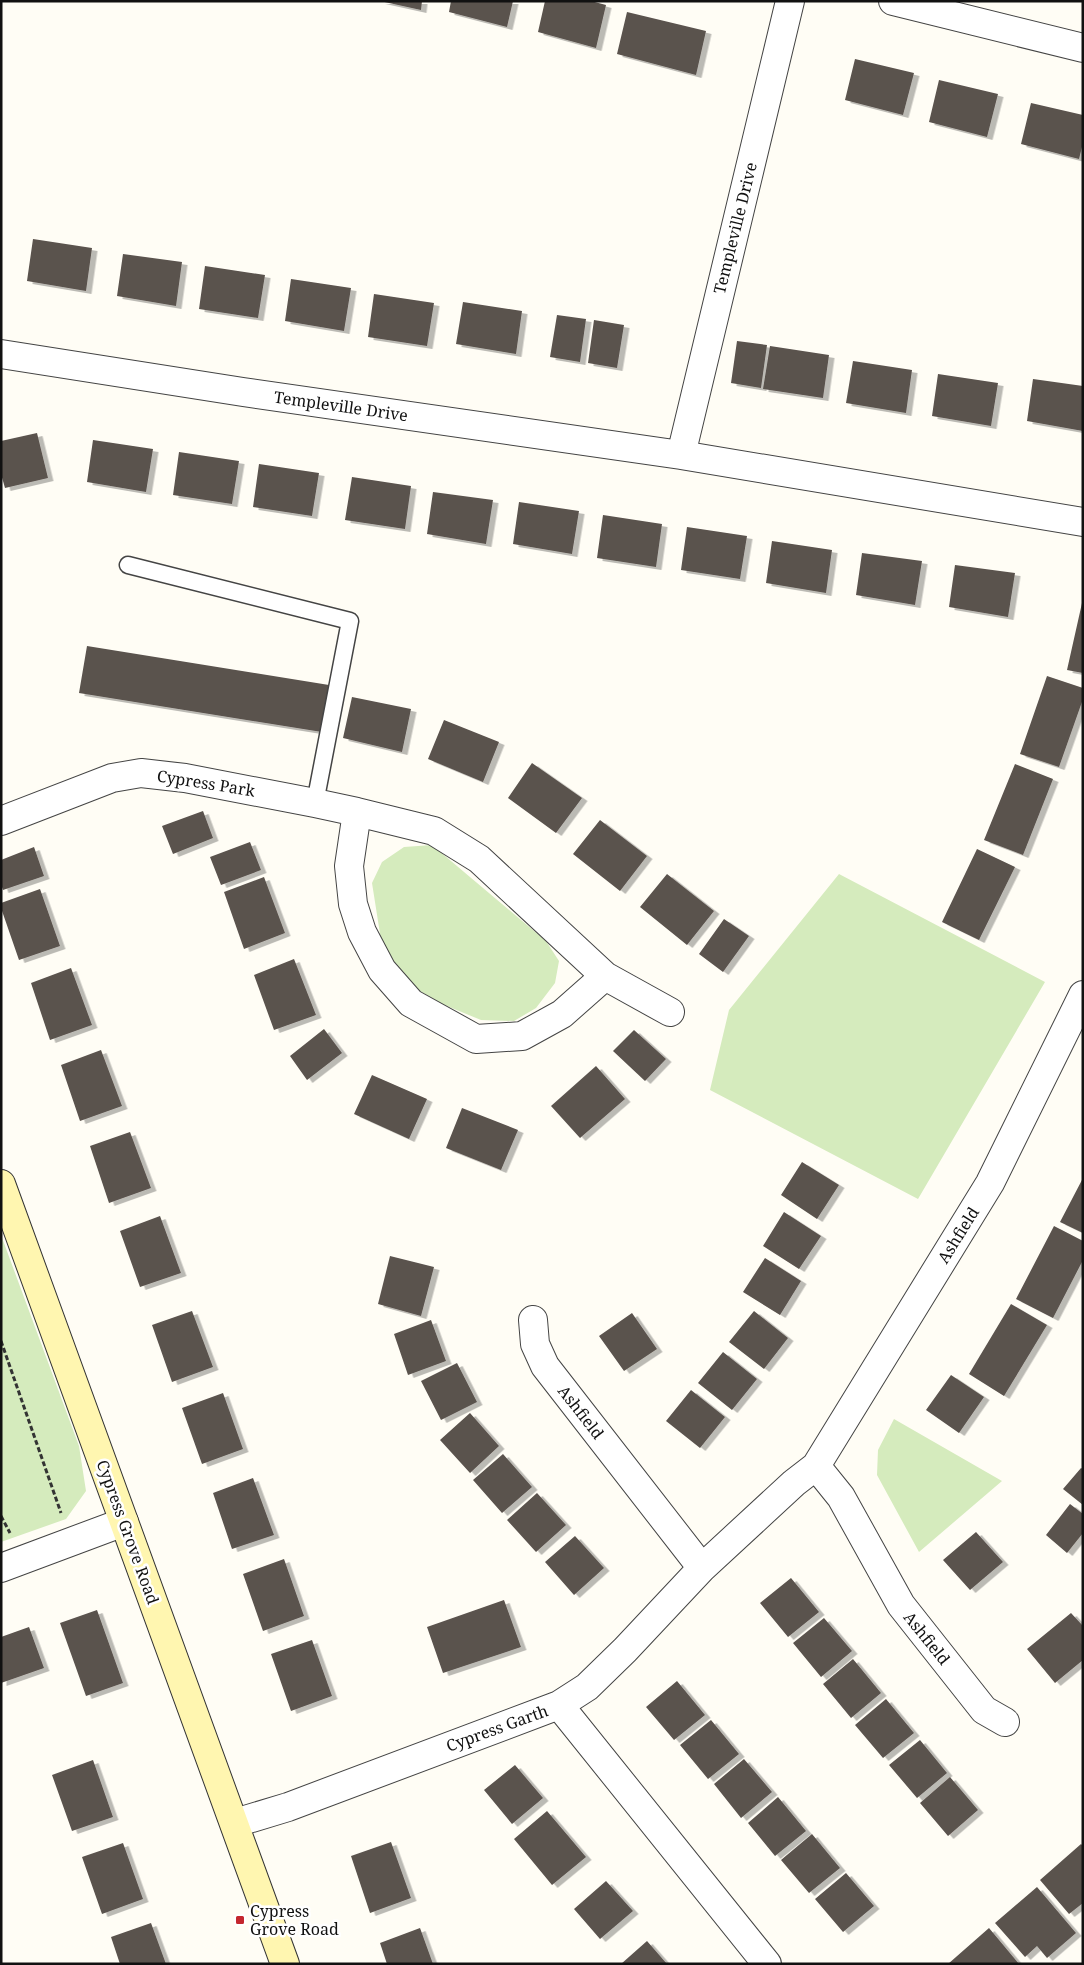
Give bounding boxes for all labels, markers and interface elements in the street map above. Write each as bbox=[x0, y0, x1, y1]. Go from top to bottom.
street label: Templeville Drive bbox=[708, 160, 762, 296]
street label: Templeville Drive bbox=[273, 386, 409, 426]
street label: Cypress Park bbox=[155, 764, 257, 802]
street label: Ashfield bbox=[932, 1202, 984, 1267]
street label: Ashfield bbox=[553, 1381, 609, 1444]
street label: Cypress Grove Road bbox=[92, 1457, 164, 1607]
street label: Ashfield bbox=[899, 1607, 955, 1669]
street label: Cypress Garth bbox=[443, 1699, 551, 1757]
place label: Cypress Grove Road bbox=[250, 1900, 339, 1940]
marker: Cypress Grove Road bbox=[234, 1914, 246, 1926]

